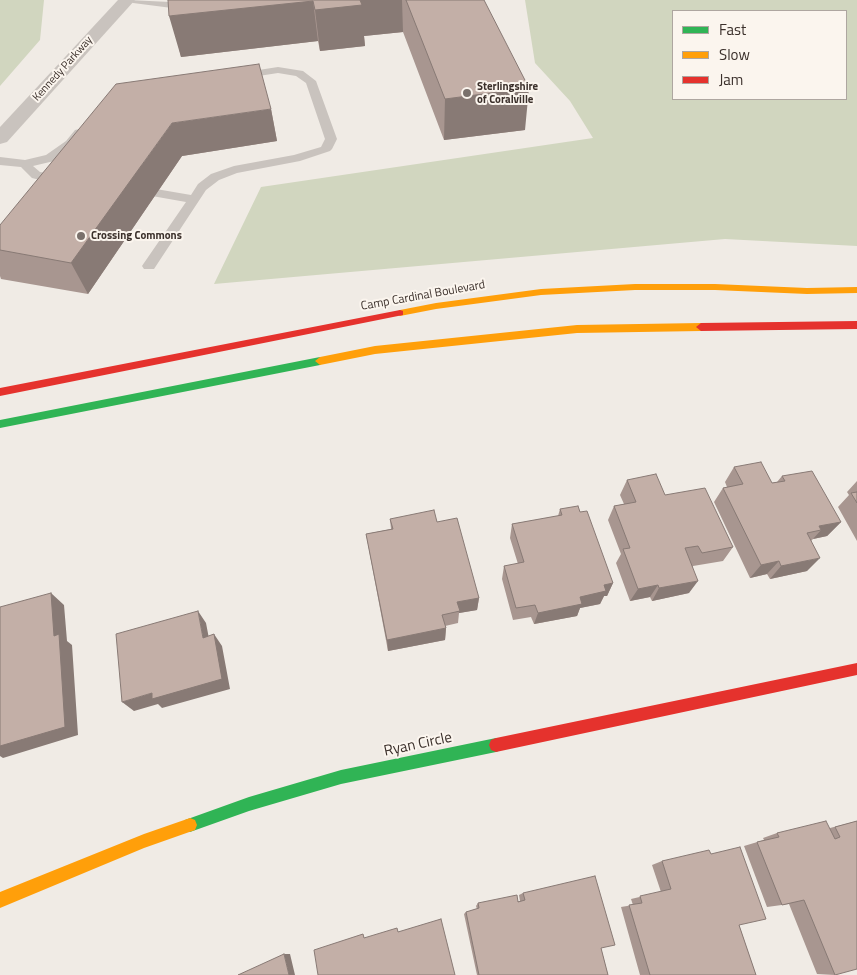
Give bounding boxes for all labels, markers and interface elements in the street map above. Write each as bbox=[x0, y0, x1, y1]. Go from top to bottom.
legend bbox=[672, 10, 847, 100]
text: Fast bbox=[719, 18, 746, 41]
street label: Kennedy Parkway bbox=[30, 34, 96, 104]
text: Slow bbox=[719, 43, 750, 66]
text: Jam bbox=[719, 68, 743, 91]
place label: Sterlingshire of Coralville bbox=[477, 80, 538, 106]
marker: Sterlingshire of Coralville bbox=[461, 87, 473, 99]
place label: Crossing Commons bbox=[91, 229, 182, 243]
marker: Crossing Commons bbox=[75, 230, 87, 242]
street label: Camp Cardinal Boulevard bbox=[360, 278, 486, 314]
street label: Ryan Circle bbox=[382, 729, 454, 761]

